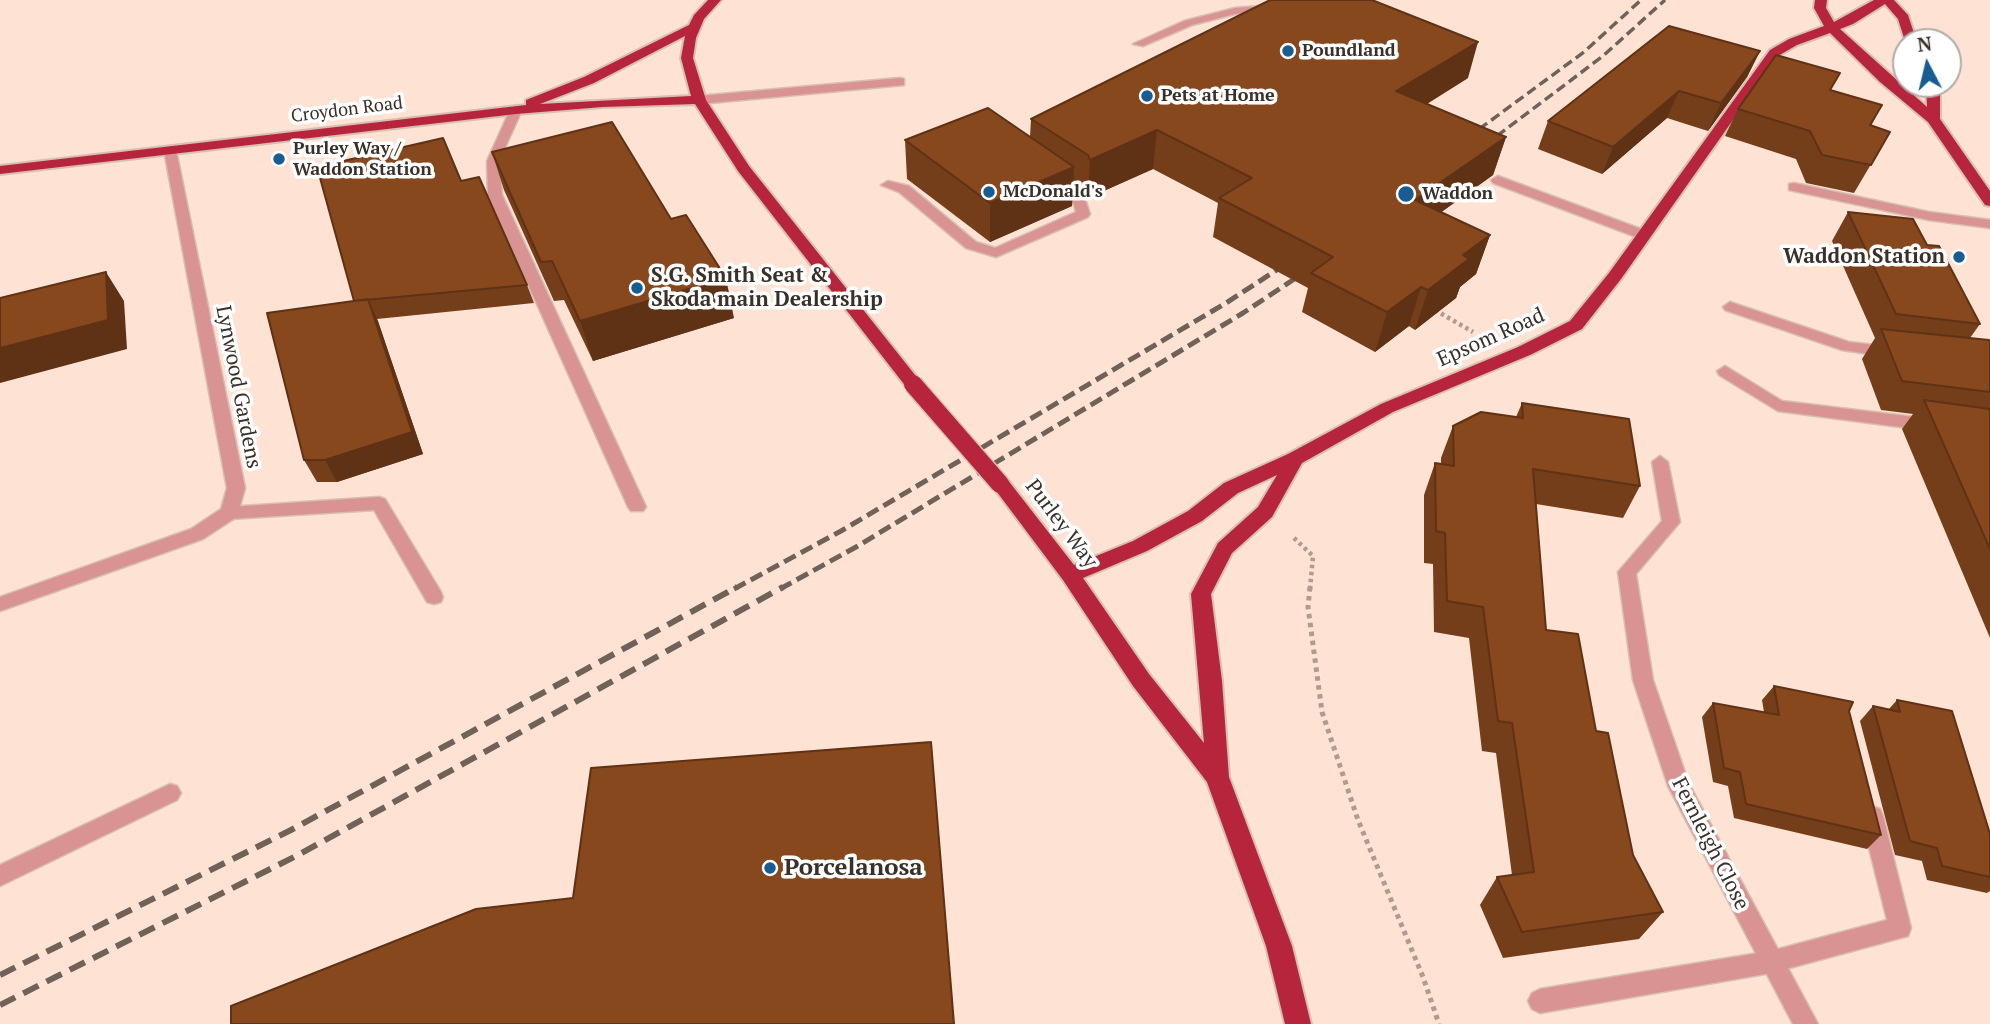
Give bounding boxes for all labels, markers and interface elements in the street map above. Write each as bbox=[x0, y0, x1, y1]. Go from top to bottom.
north arrow bbox=[1892, 28, 1962, 98]
text: N bbox=[1916, 30, 1933, 57]
place label: Poundland bbox=[1302, 40, 1396, 62]
marker: Poundland bbox=[1280, 43, 1296, 59]
place label: Pets at Home bbox=[1161, 85, 1275, 107]
marker: Pets at Home bbox=[1139, 88, 1155, 104]
street label: Croydon Road bbox=[290, 92, 404, 128]
place label: Purley Way / Waddon Station bbox=[293, 138, 432, 180]
marker: Purley Way / Waddon Station bbox=[271, 151, 287, 167]
place label: McDonald's bbox=[1003, 181, 1103, 203]
place label: Waddon bbox=[1422, 183, 1493, 205]
marker: McDonald's bbox=[981, 184, 997, 200]
marker: Waddon bbox=[1396, 184, 1416, 204]
place label: Waddon Station bbox=[1783, 244, 1945, 270]
marker: Waddon Station bbox=[1951, 249, 1967, 265]
place label: S.G. Smith Seat & Skoda main Dealership bbox=[651, 263, 883, 313]
marker: S.G. Smith Seat & Skoda main Dealership bbox=[629, 280, 645, 296]
street label: Lynwood Gardens bbox=[210, 303, 266, 471]
street label: Epsom Road bbox=[1433, 303, 1549, 373]
street label: Purley Way bbox=[1020, 475, 1102, 573]
street label: Fernleigh Close bbox=[1666, 774, 1754, 914]
place label: Porcelanosa bbox=[784, 854, 923, 882]
marker: Porcelanosa bbox=[762, 860, 778, 876]

